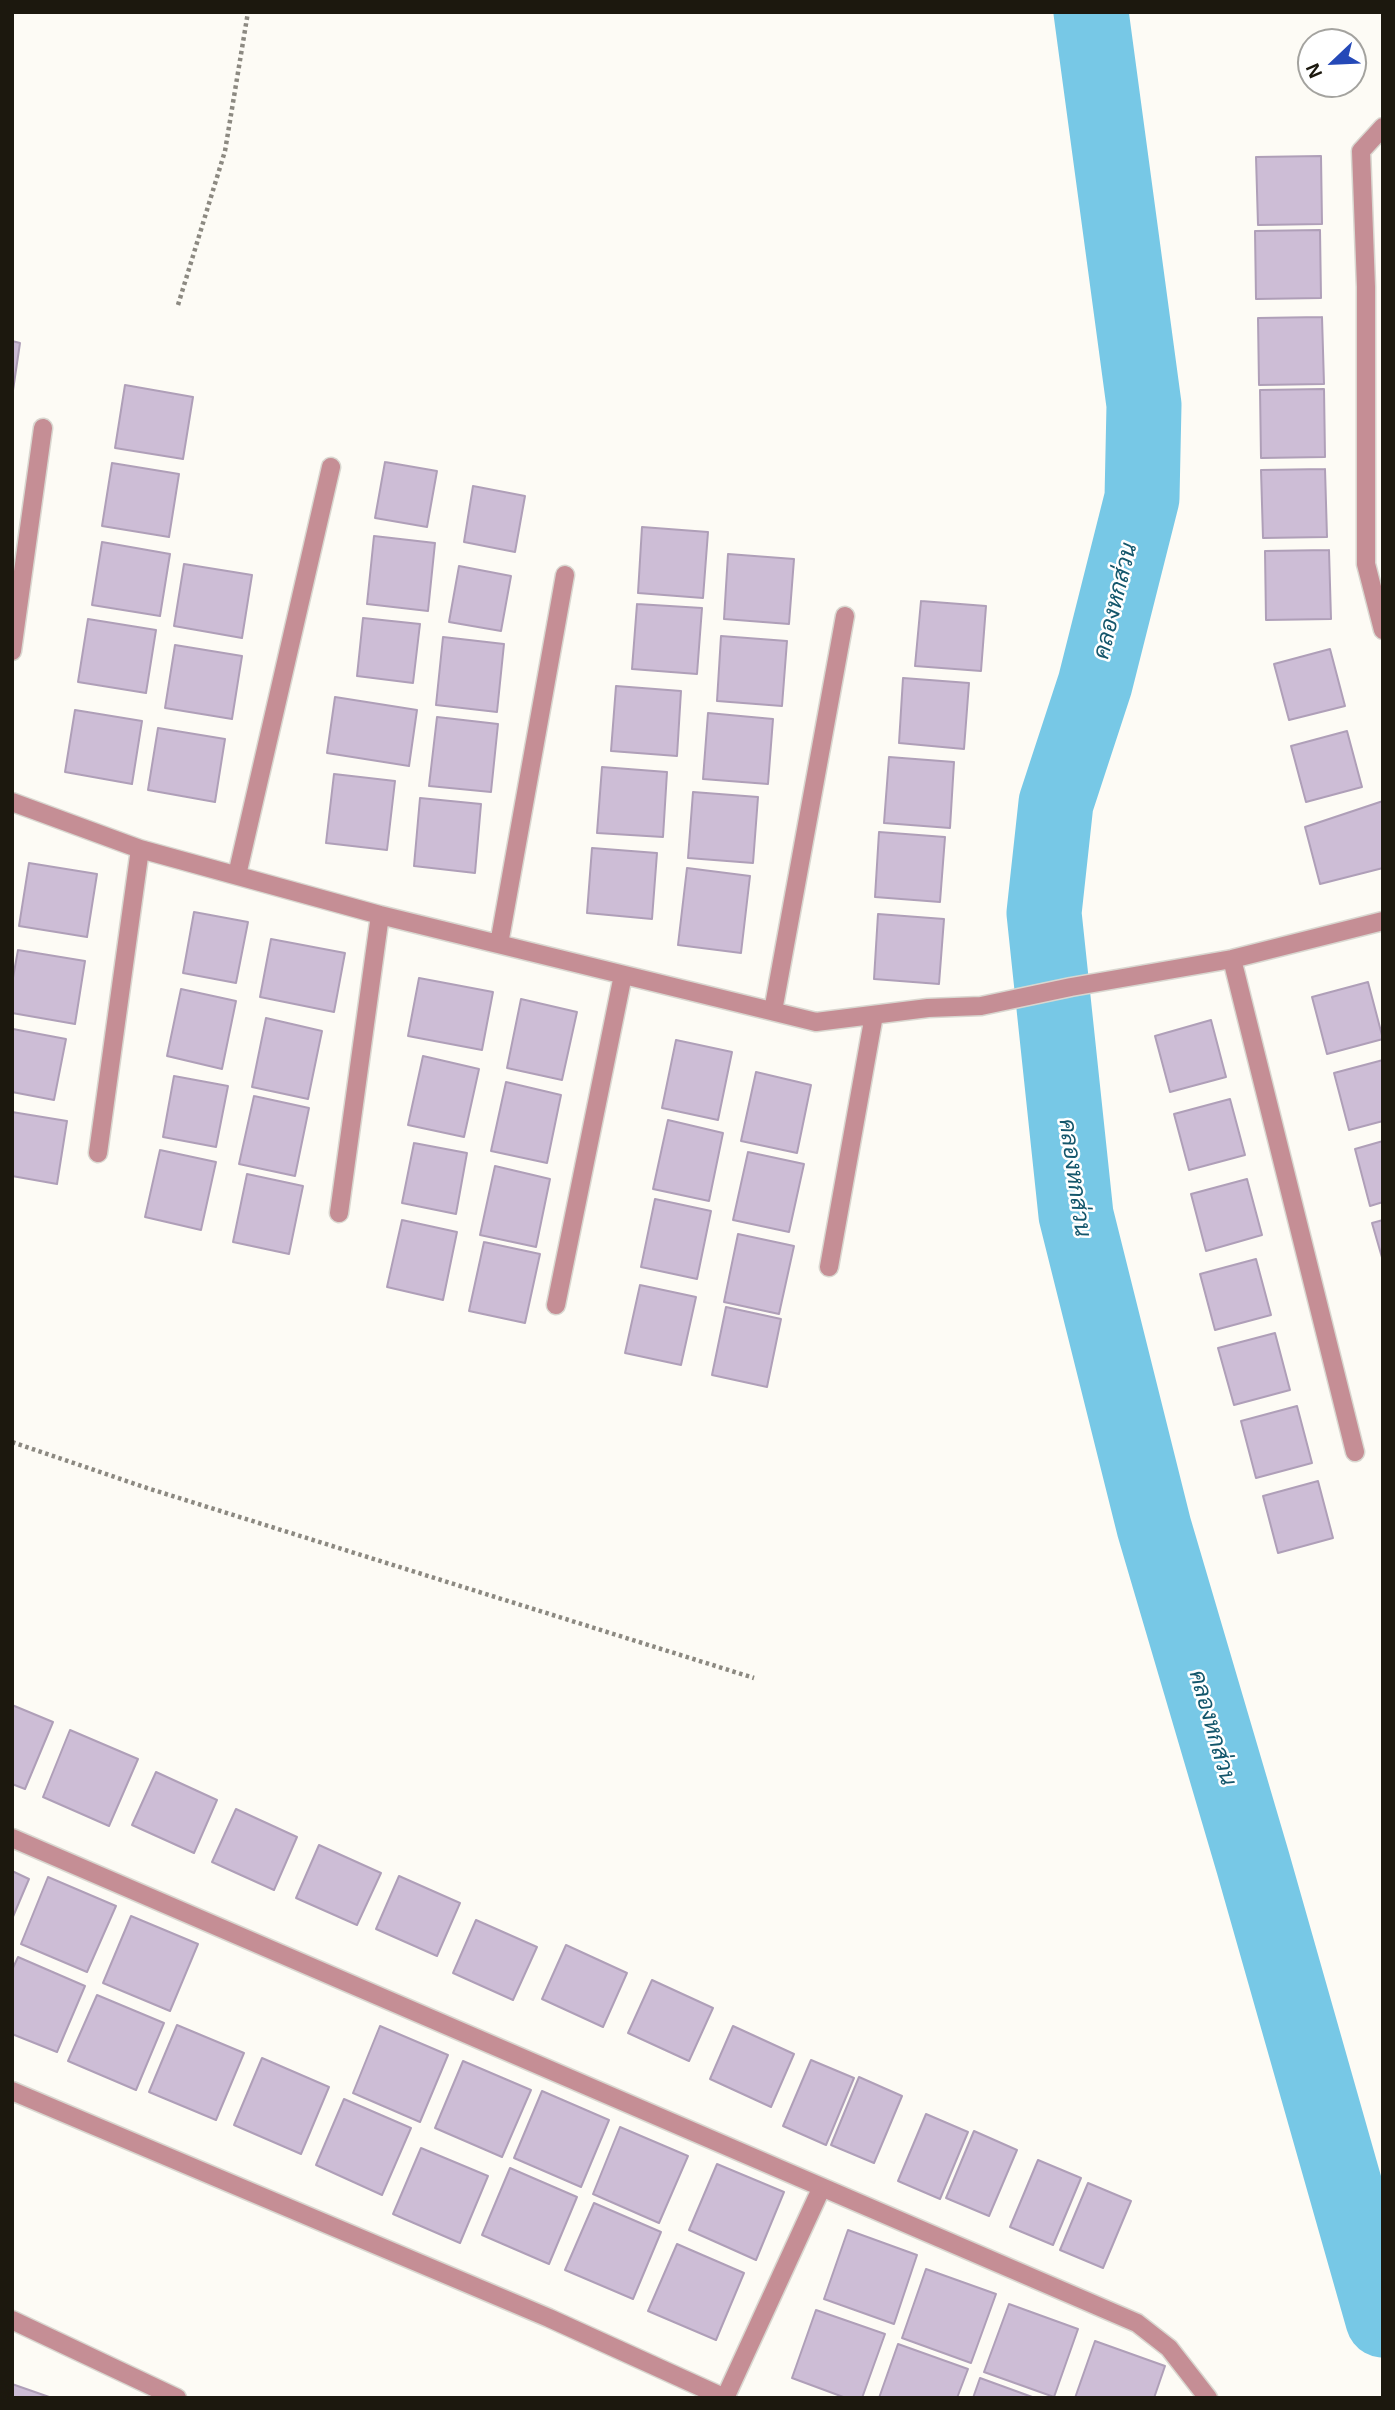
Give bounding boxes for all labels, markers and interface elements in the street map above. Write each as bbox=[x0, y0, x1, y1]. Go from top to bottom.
north arrow bbox=[1297, 28, 1367, 98]
text: N bbox=[1302, 60, 1326, 81]
water label: คลองหกส่วน bbox=[1088, 540, 1144, 662]
water label: คลองหกส่วน bbox=[1052, 1117, 1096, 1239]
water label: คลองหกส่วน bbox=[1182, 1667, 1242, 1789]

